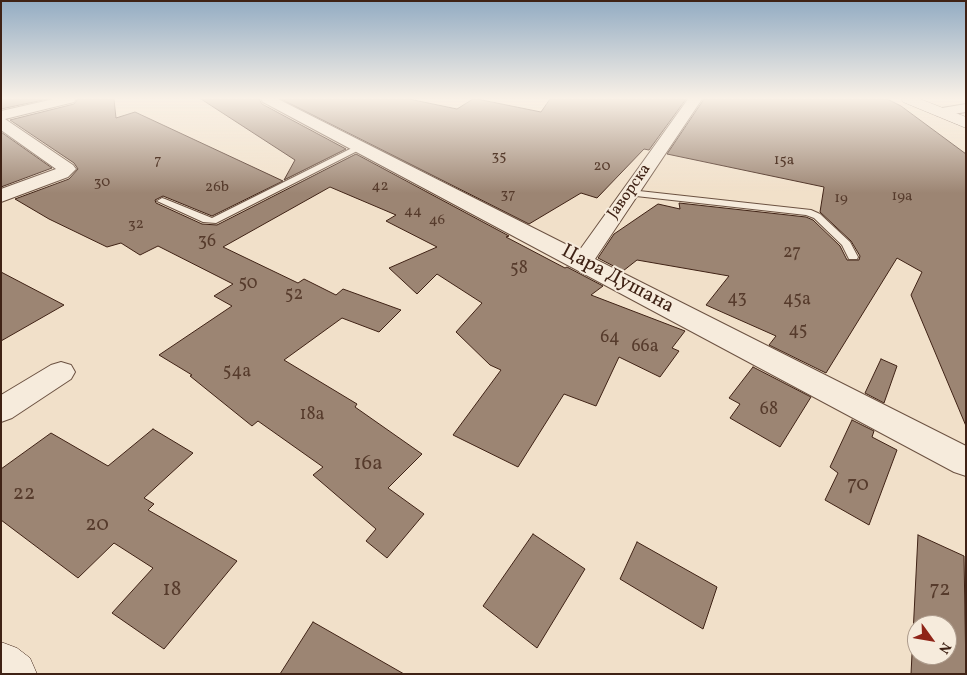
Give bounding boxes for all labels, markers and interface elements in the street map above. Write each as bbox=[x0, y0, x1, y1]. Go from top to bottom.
house number: 35 bbox=[492, 148, 506, 166]
house number: 7 bbox=[154, 152, 162, 170]
house number: 15a bbox=[774, 152, 794, 170]
house number: 20 bbox=[594, 158, 610, 176]
street label: Јаворска bbox=[604, 161, 656, 223]
house number: 30 bbox=[94, 174, 110, 192]
house number: 42 bbox=[371, 178, 389, 196]
house number: 26b bbox=[205, 179, 229, 197]
house number: 37 bbox=[501, 186, 515, 204]
house number: 19a bbox=[891, 188, 913, 206]
house number: 19 bbox=[834, 190, 848, 208]
house number: 44 bbox=[404, 203, 422, 221]
house number: 46 bbox=[429, 212, 445, 230]
house number: 32 bbox=[128, 216, 144, 234]
house number: 36 bbox=[198, 232, 216, 254]
street label: Цара Душана bbox=[557, 240, 677, 320]
house number: 27 bbox=[783, 243, 801, 265]
house number: 58 bbox=[510, 259, 528, 281]
house number: 50 bbox=[238, 274, 258, 296]
house number: 52 bbox=[285, 285, 303, 307]
house number: 43 bbox=[727, 289, 747, 311]
house number: 45a bbox=[783, 290, 811, 312]
house number: 45 bbox=[789, 321, 807, 343]
house number: 64 bbox=[600, 328, 620, 350]
house number: 66a bbox=[631, 337, 659, 359]
house number: 54a bbox=[223, 362, 251, 384]
house number: 68 bbox=[760, 400, 778, 422]
house number: 18a bbox=[299, 405, 325, 427]
house number: 16a bbox=[353, 452, 383, 478]
house number: 70 bbox=[847, 473, 869, 499]
house number: 22 bbox=[13, 482, 35, 508]
house number: 20 bbox=[85, 513, 109, 539]
house number: 18 bbox=[163, 578, 181, 604]
house number: 72 bbox=[929, 578, 951, 604]
north arrow bbox=[907, 615, 957, 665]
text: N bbox=[934, 638, 955, 657]

